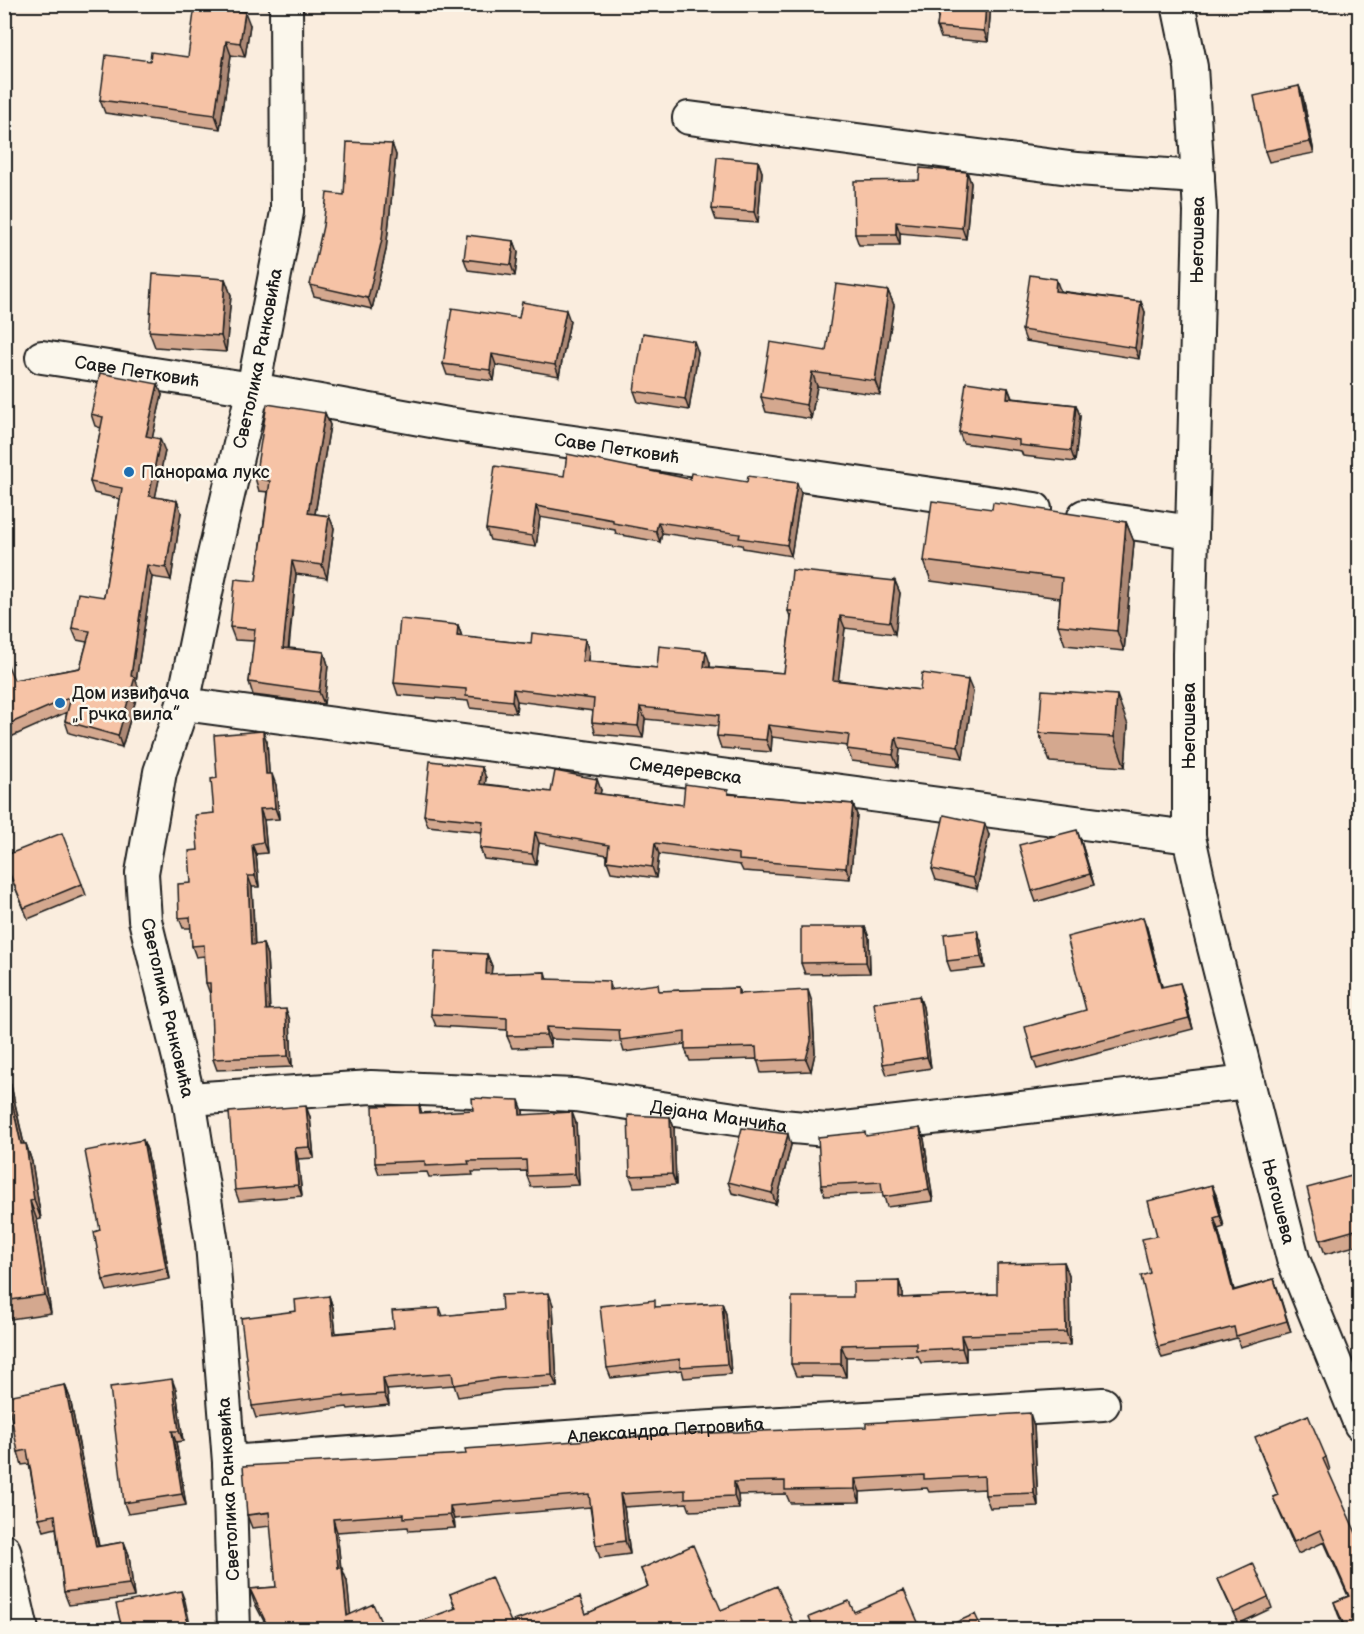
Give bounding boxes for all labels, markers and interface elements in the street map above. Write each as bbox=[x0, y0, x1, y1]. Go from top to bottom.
street label: Његошева bbox=[1187, 196, 1209, 284]
street label: Светолика Ранковића bbox=[229, 266, 287, 451]
street label: Саве Петковић bbox=[73, 352, 201, 391]
street label: Саве Петковић bbox=[553, 429, 681, 468]
place label: Панорама лукс bbox=[141, 462, 270, 483]
marker: Панорама лукс bbox=[122, 465, 136, 479]
street label: Његошева bbox=[1179, 682, 1200, 770]
place label: Дом извиђача „Грчка вила” bbox=[72, 683, 190, 725]
marker: Дом извиђача „Грчка вила” bbox=[53, 696, 67, 710]
street label: Смедеревска bbox=[628, 753, 744, 788]
street label: Светолика Ранковића bbox=[136, 916, 198, 1100]
street label: Дејана Манчића bbox=[649, 1096, 789, 1137]
street label: Његошева bbox=[1257, 1157, 1299, 1247]
street label: Светолика Ранковића bbox=[214, 1396, 244, 1581]
street label: Александра Петровића bbox=[566, 1413, 765, 1448]

